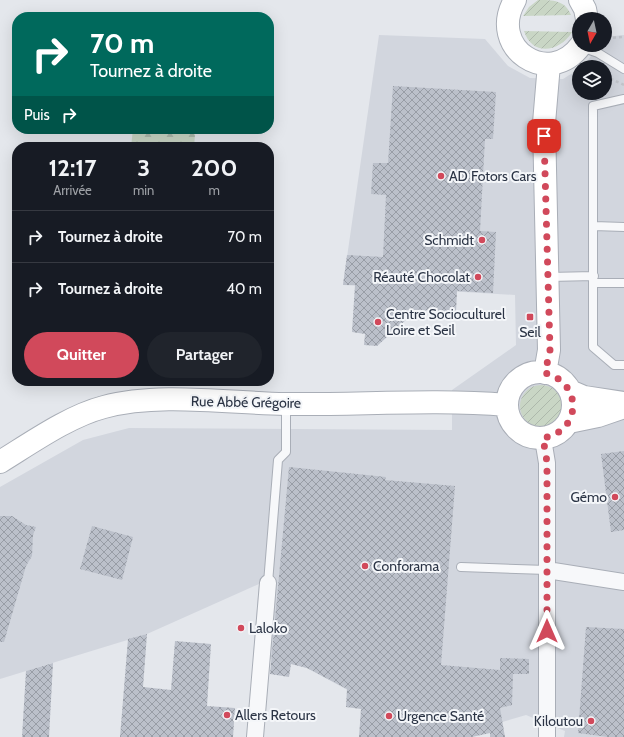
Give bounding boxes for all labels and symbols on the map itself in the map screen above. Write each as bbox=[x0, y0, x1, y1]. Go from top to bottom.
north arrow bbox=[572, 12, 612, 52]
pin bbox=[527, 119, 561, 153]
place label: AD Fotors Cars bbox=[449, 167, 537, 185]
marker: AD Fotors Cars bbox=[436, 171, 446, 181]
place label: Schmidt bbox=[424, 231, 474, 249]
marker: Schmidt bbox=[477, 235, 487, 245]
place label: Réauté Chocolat bbox=[373, 268, 470, 286]
marker: Réauté Chocolat bbox=[473, 272, 483, 282]
place label: Centre Socioculturel Loire et Seil bbox=[386, 305, 506, 339]
marker: Seil bbox=[525, 312, 535, 322]
marker: Centre Socioculturel Loire et Seil bbox=[373, 317, 383, 327]
place label: Seil bbox=[519, 323, 541, 341]
street label: Rue Abbé Grégoire bbox=[191, 392, 301, 412]
place label: Gémo bbox=[571, 488, 607, 506]
marker: Gémo bbox=[610, 492, 620, 502]
place label: Conforama bbox=[373, 557, 439, 575]
marker: Conforama bbox=[360, 561, 370, 571]
position arrow bbox=[526, 610, 568, 652]
place label: Laloko bbox=[249, 619, 288, 637]
marker: Laloko bbox=[236, 623, 246, 633]
place label: Allers Retours bbox=[235, 706, 316, 724]
place label: Urgence Santé bbox=[397, 707, 484, 725]
marker: Allers Retours bbox=[222, 710, 232, 720]
marker: Urgence Santé bbox=[384, 711, 394, 721]
place label: Kiloutou bbox=[534, 712, 583, 730]
marker: Kiloutou bbox=[586, 716, 596, 726]

